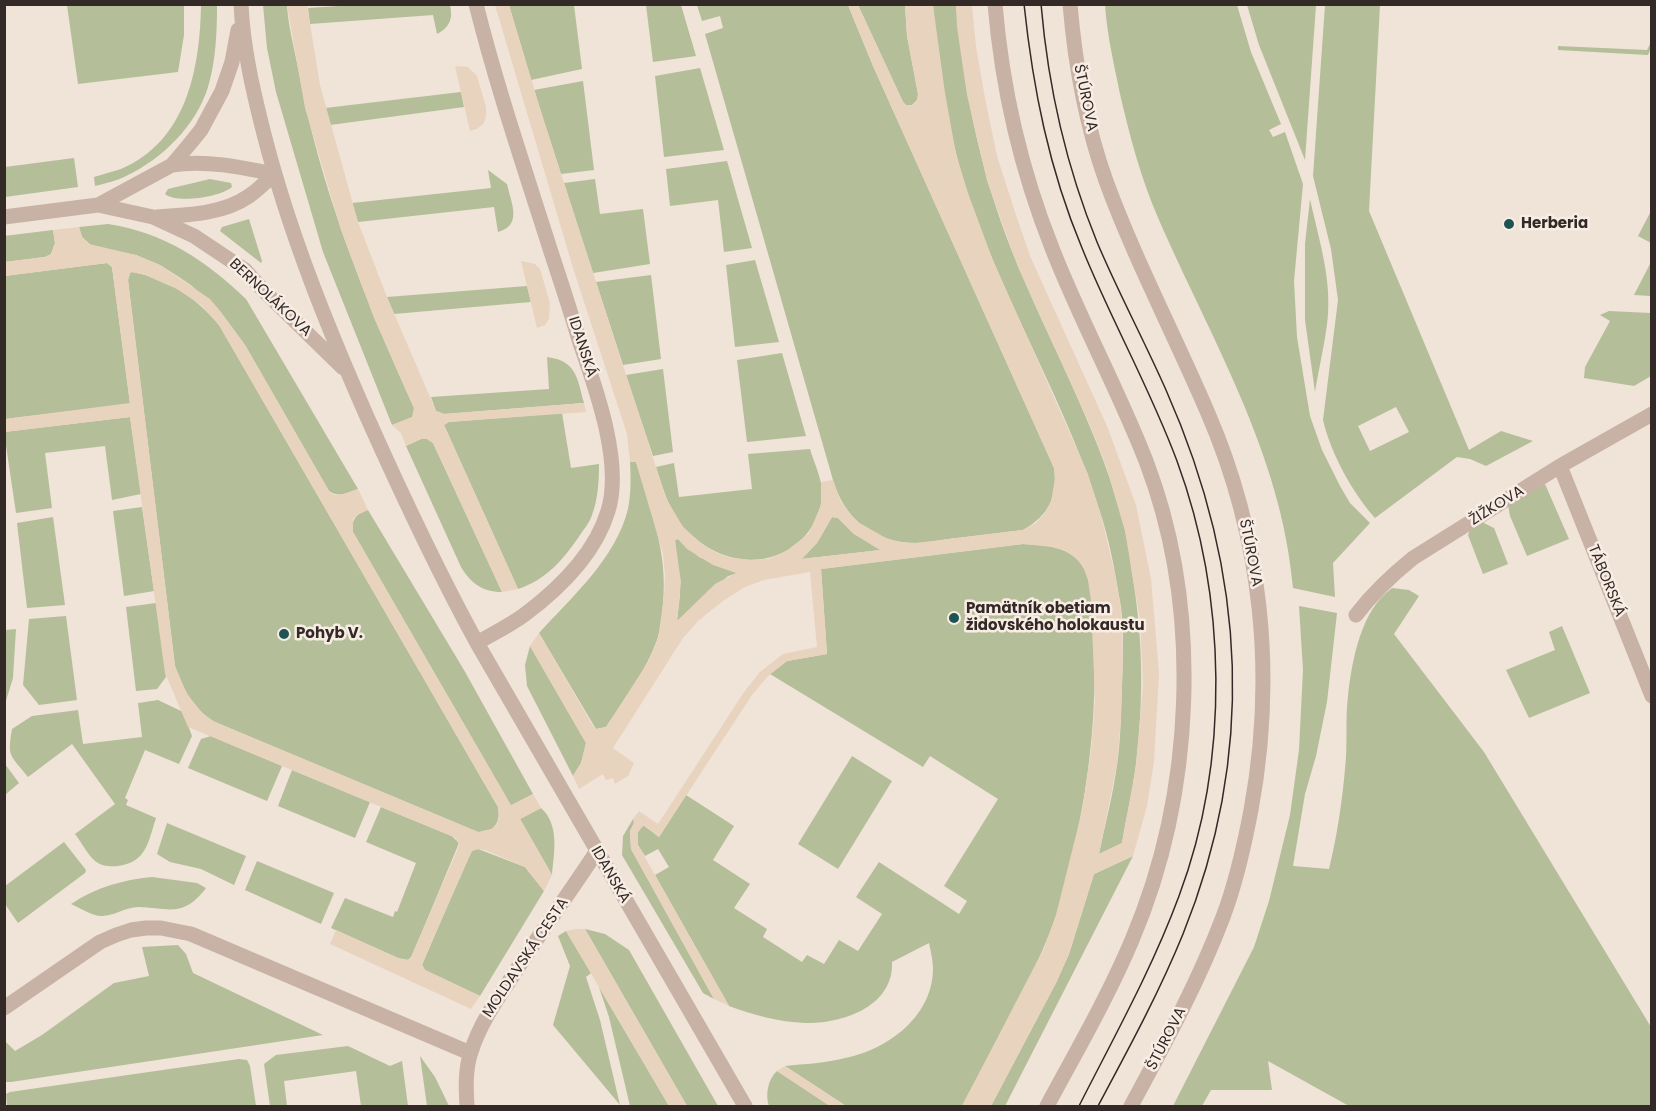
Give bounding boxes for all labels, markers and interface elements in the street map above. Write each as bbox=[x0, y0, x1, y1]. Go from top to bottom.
street label: ŠTÚROVA bbox=[1069, 63, 1101, 133]
place label: Herberia bbox=[1521, 215, 1588, 233]
marker: Herberia bbox=[1502, 217, 1516, 231]
street label: BERNOLÁKOVA bbox=[225, 255, 315, 341]
street label: IDANSKÁ bbox=[564, 314, 600, 380]
street label: ŽIŽKOVA bbox=[1466, 482, 1528, 530]
street label: ŠTÚROVA bbox=[1235, 518, 1265, 588]
street label: TÁBORSKÁ bbox=[1583, 542, 1629, 620]
place label: Pamätník obetiam židovského holokaustu bbox=[966, 600, 1144, 635]
marker: Pamätník obetiam židovského holokaustu bbox=[947, 611, 961, 625]
place label: Pohyb V. bbox=[296, 625, 363, 643]
marker: Pohyb V. bbox=[277, 627, 291, 641]
street label: IDANSKÁ bbox=[586, 843, 634, 907]
street label: MOLDAVSKÁ CESTA bbox=[479, 895, 573, 1021]
street label: ŠTÚROVA bbox=[1143, 1005, 1191, 1073]

